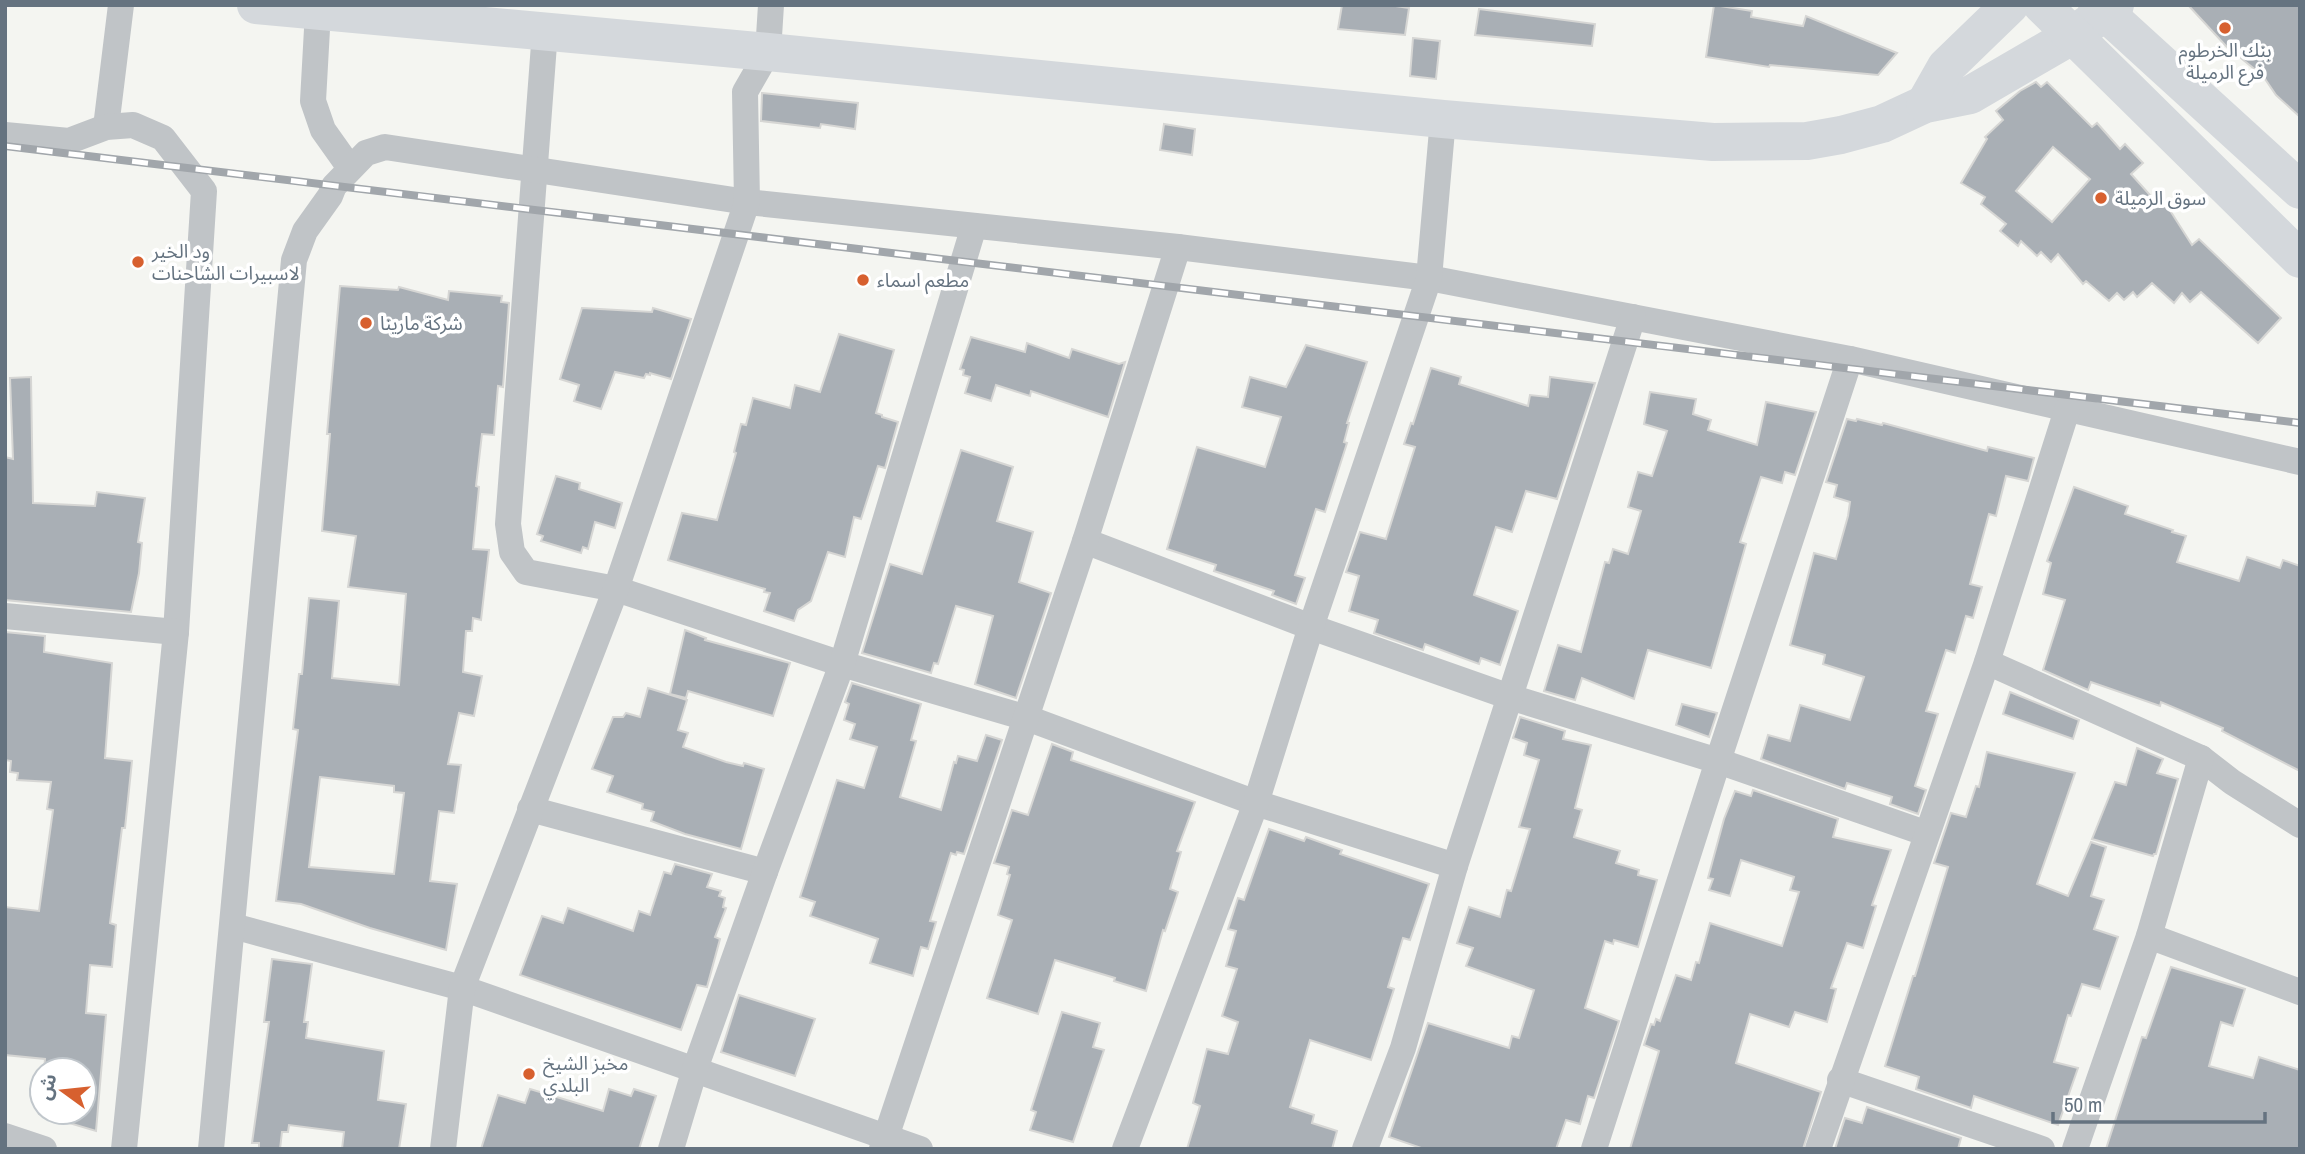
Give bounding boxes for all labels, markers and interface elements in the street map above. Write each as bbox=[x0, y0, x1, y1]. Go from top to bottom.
marker: بنك الخرطوم فرع الرميلة bbox=[2217, 20, 2233, 36]
place label: بنك الخرطوم فرع الرميلة bbox=[2178, 37, 2272, 86]
place label: سوق الرميلة bbox=[2115, 185, 2206, 211]
marker: سوق الرميلة bbox=[2093, 190, 2109, 206]
place label: ود الخير لاسبيرات الشاحنات bbox=[151, 238, 300, 286]
marker: ود الخير لاسبيرات الشاحنات bbox=[130, 254, 146, 270]
place label: مطعم اسماء bbox=[877, 267, 969, 295]
marker: مطعم اسماء bbox=[855, 272, 871, 288]
place label: شركة مارينا bbox=[380, 310, 463, 336]
marker: شركة مارينا bbox=[358, 315, 374, 331]
place label: مخبز الشيخ البلدي bbox=[543, 1050, 628, 1100]
north arrow bbox=[28, 1056, 98, 1126]
marker: مخبز الشيخ البلدي bbox=[521, 1066, 537, 1082]
text: ش bbox=[31, 1071, 63, 1103]
scale bar bbox=[2053, 1080, 2265, 1124]
text: 50 m bbox=[2064, 1090, 2102, 1119]

